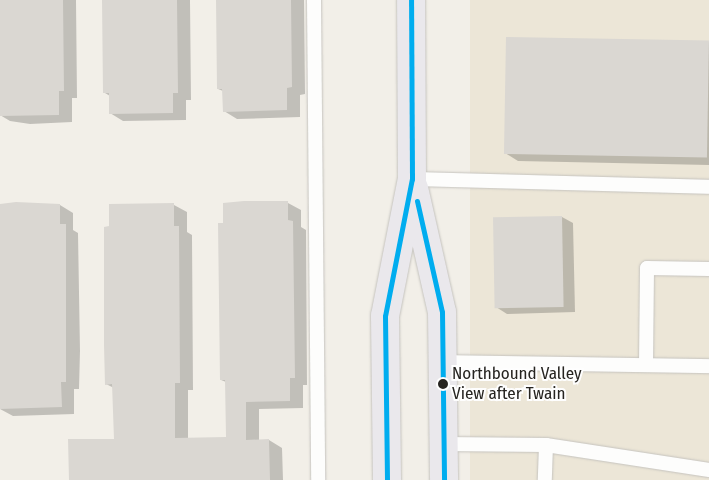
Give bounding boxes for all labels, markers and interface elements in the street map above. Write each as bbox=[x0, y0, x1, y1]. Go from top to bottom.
place label: Northbound Valley View after Twain bbox=[452, 364, 582, 404]
marker: Northbound Valley View after Twain bbox=[438, 379, 448, 389]

